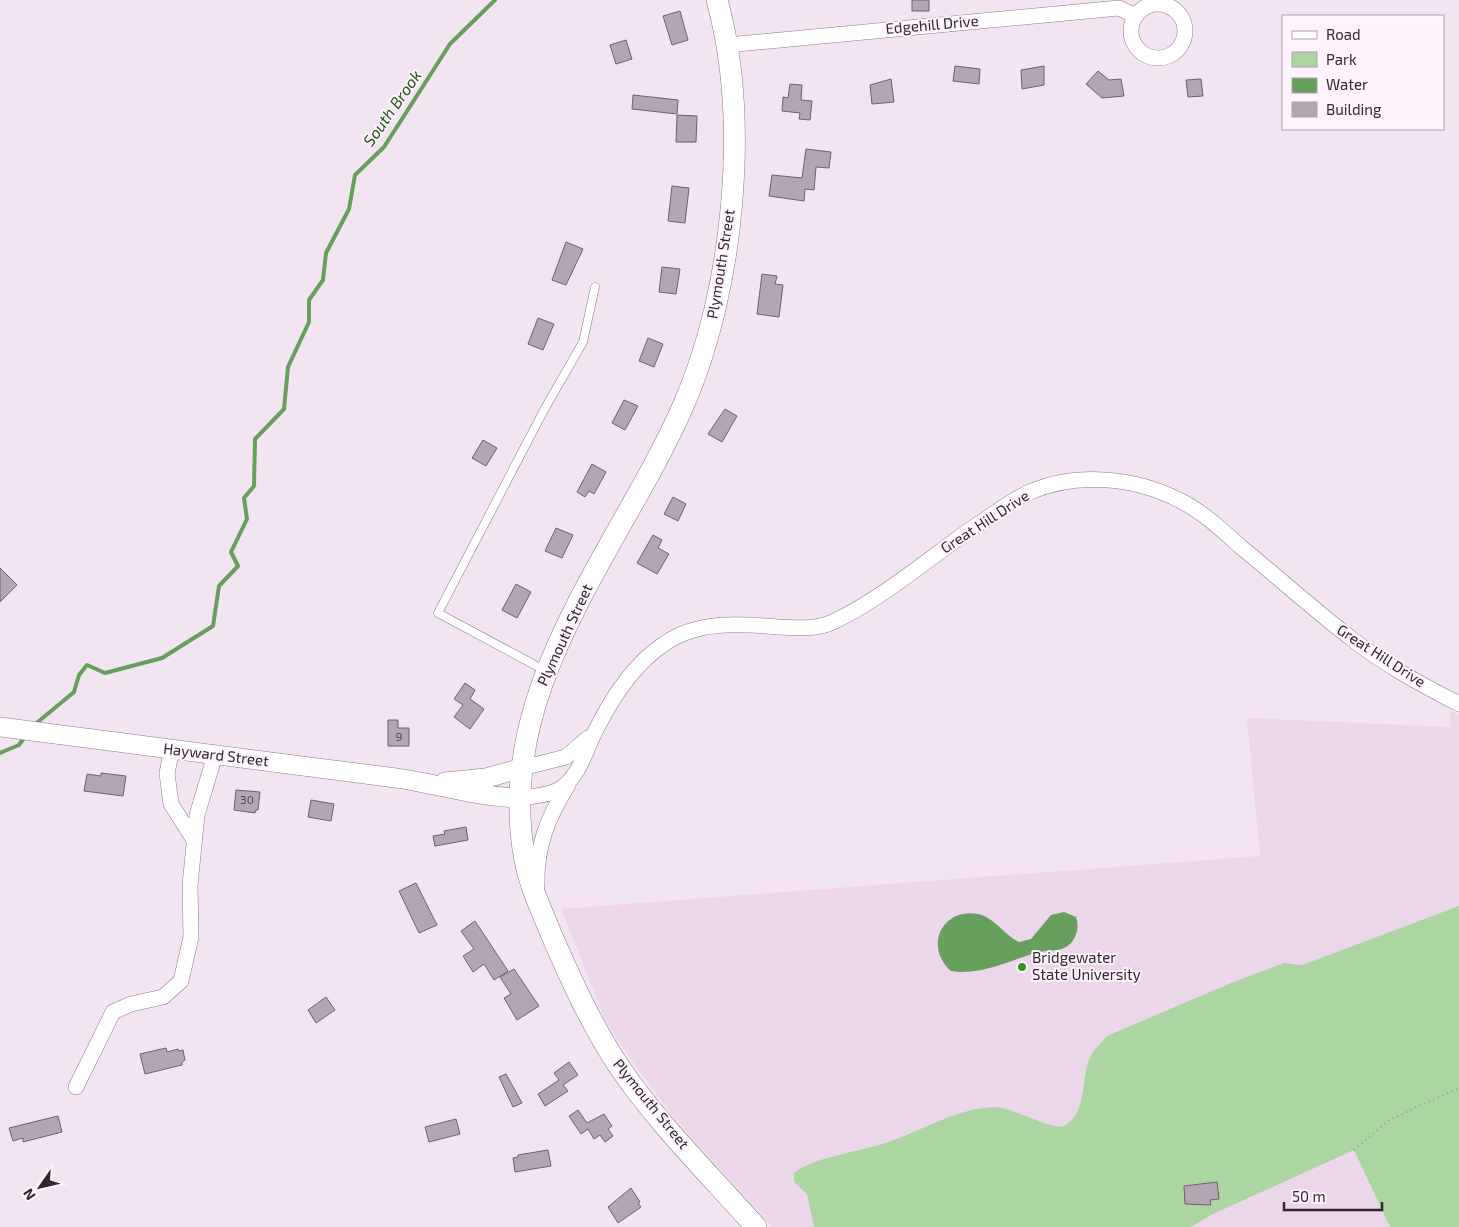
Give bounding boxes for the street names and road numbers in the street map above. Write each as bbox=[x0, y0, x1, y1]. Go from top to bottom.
street label: Edgehill Drive bbox=[885, 11, 979, 37]
street label: Plymouth Street bbox=[702, 208, 738, 320]
street label: Great Hill Drive bbox=[937, 486, 1032, 556]
street label: Plymouth Street bbox=[533, 580, 596, 688]
street label: Great Hill Drive bbox=[1334, 620, 1429, 690]
street label: Hayward Street bbox=[162, 739, 270, 769]
street label: Plymouth Street bbox=[610, 1055, 694, 1152]

